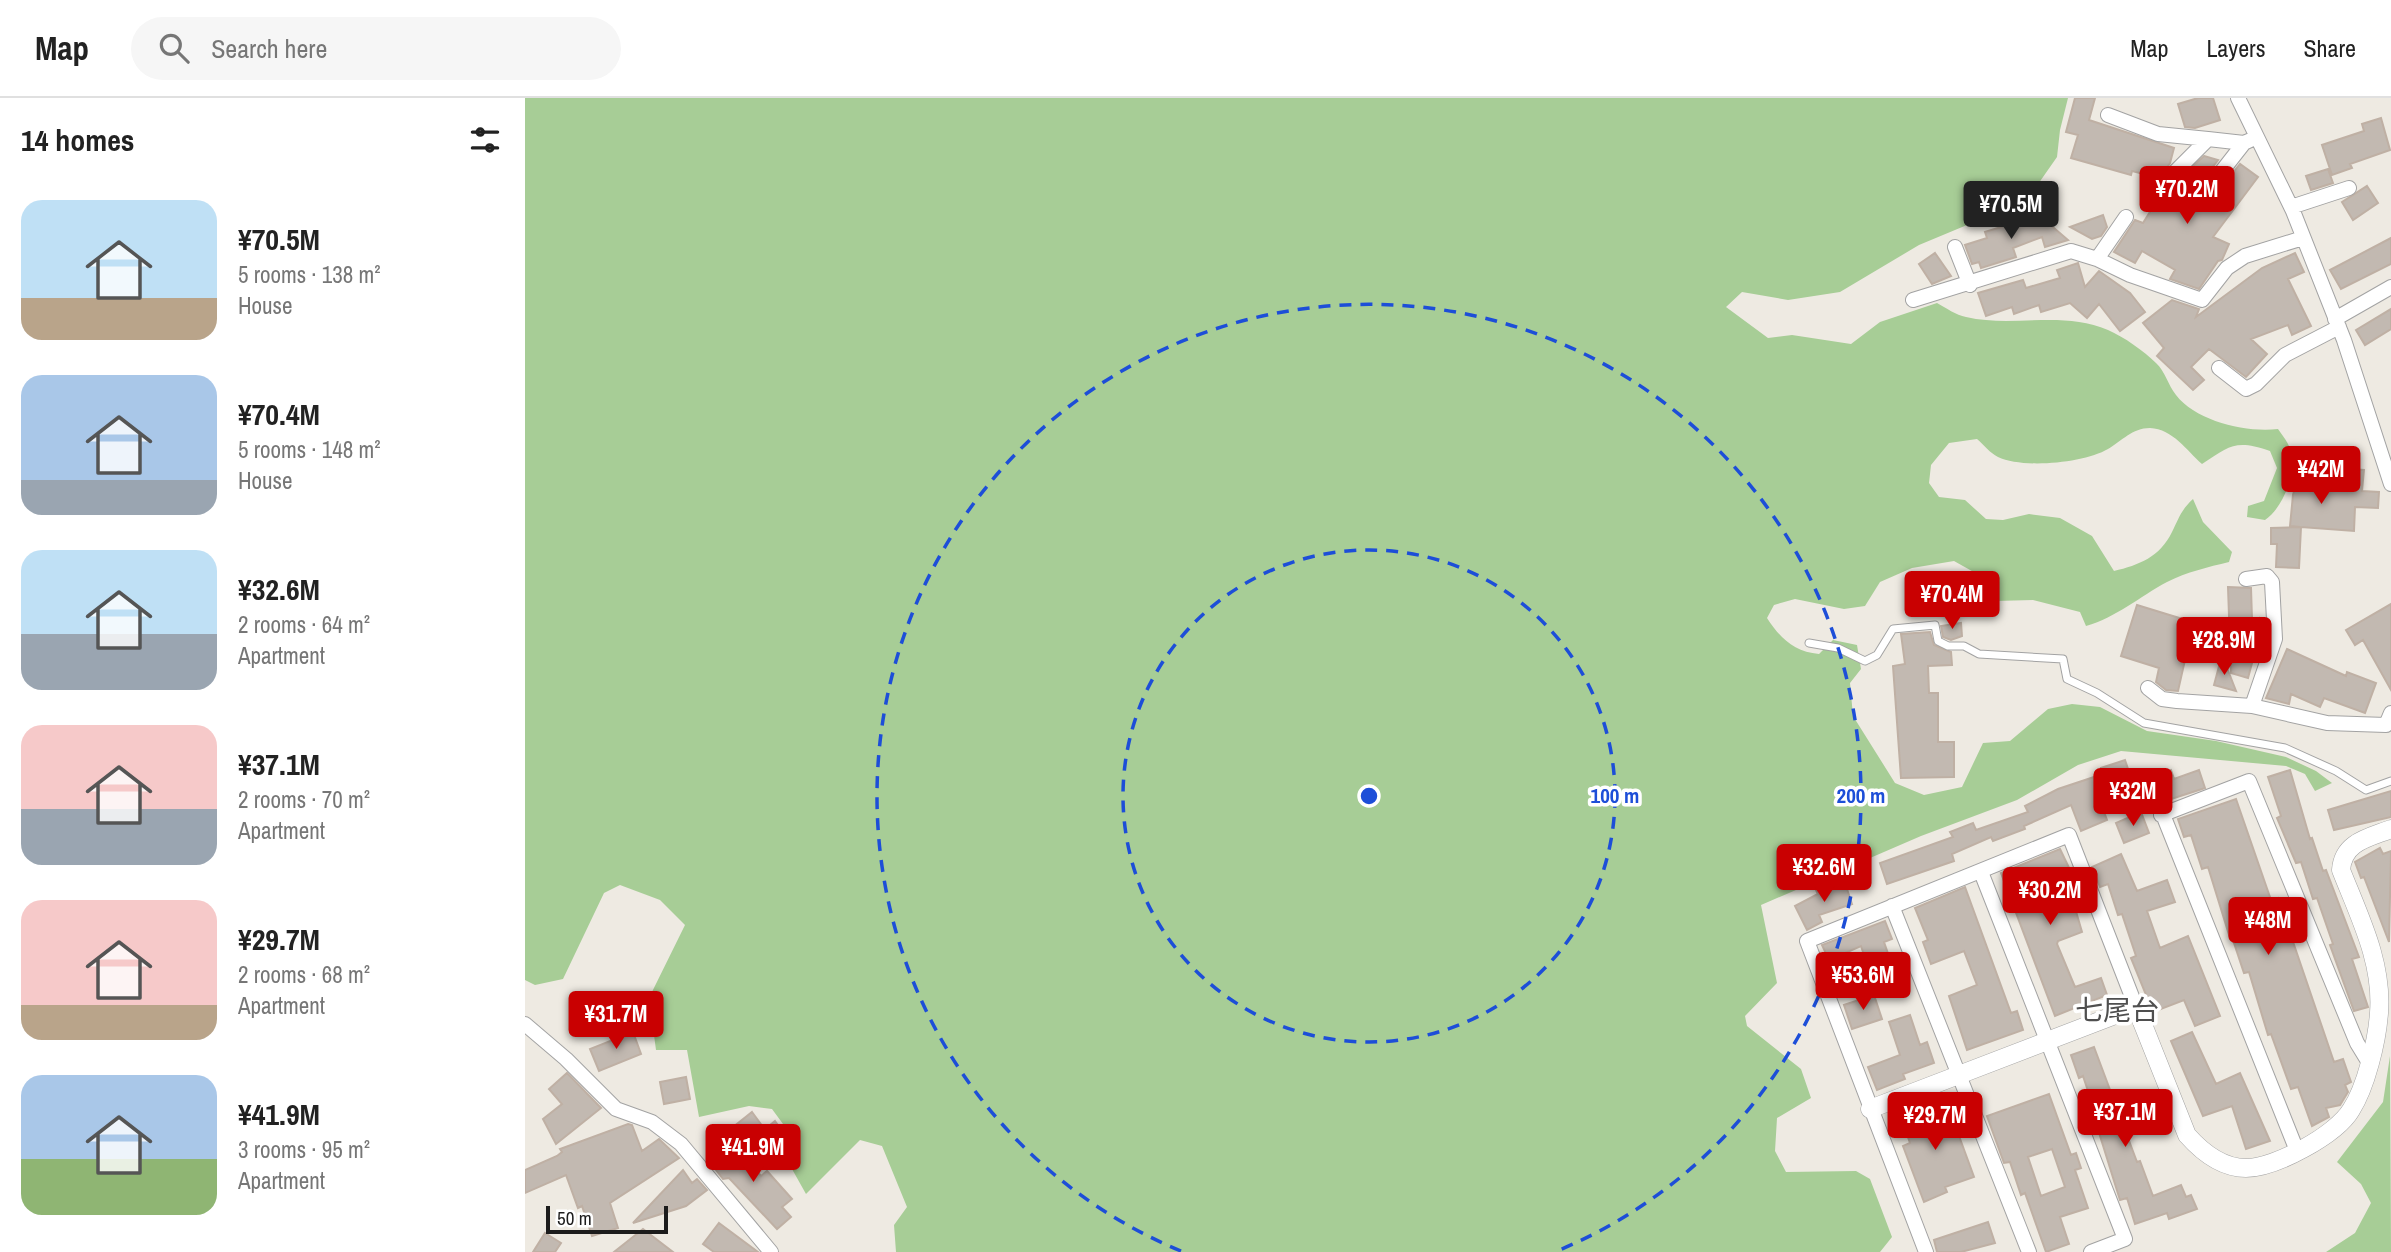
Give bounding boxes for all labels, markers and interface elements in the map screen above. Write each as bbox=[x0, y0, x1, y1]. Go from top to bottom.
search box bbox=[131, 17, 621, 80]
text: Map bbox=[35, 26, 89, 70]
icon: search bbox=[155, 29, 193, 67]
text: Search here bbox=[211, 31, 327, 66]
text: Map bbox=[2130, 32, 2168, 64]
text: Layers bbox=[2206, 32, 2265, 64]
text: Share bbox=[2303, 32, 2356, 64]
text: 14 homes bbox=[21, 120, 135, 160]
icon: filters bbox=[466, 121, 504, 159]
pin: ¥70.2M bbox=[2130, 166, 2244, 226]
text: ¥70.2M bbox=[2156, 173, 2218, 204]
pin: ¥70.5M bbox=[1954, 181, 2068, 241]
text: ¥70.5M bbox=[1980, 188, 2042, 219]
text: ¥70.5M bbox=[238, 219, 320, 259]
icon: home bbox=[77, 228, 161, 312]
text: 5 rooms · 138 m² bbox=[238, 259, 381, 290]
text: House bbox=[238, 290, 293, 321]
text: ¥70.4M bbox=[238, 394, 320, 434]
icon: home bbox=[77, 403, 161, 487]
text: 5 rooms · 148 m² bbox=[238, 434, 381, 465]
pin: ¥42M bbox=[2280, 446, 2362, 506]
text: ¥42M bbox=[2297, 453, 2345, 484]
text: House bbox=[238, 465, 293, 496]
text: ¥32.6M bbox=[238, 569, 320, 609]
pin: ¥70.4M bbox=[1895, 572, 2009, 631]
icon: home bbox=[77, 578, 161, 662]
text: ¥70.4M bbox=[1921, 578, 1983, 609]
text: 2 rooms · 64 m² bbox=[238, 609, 370, 640]
pin: ¥28.9M bbox=[2167, 618, 2281, 677]
text: ¥28.9M bbox=[2193, 624, 2255, 655]
text: Apartment bbox=[238, 640, 325, 671]
text: ¥37.1M bbox=[238, 744, 320, 784]
icon: home bbox=[77, 753, 161, 837]
pin: ¥32M bbox=[2092, 768, 2174, 828]
text: ¥32M bbox=[2109, 775, 2157, 806]
text: 100 m bbox=[1591, 781, 1639, 810]
text: 200 m bbox=[1837, 781, 1885, 810]
text: 2 rooms · 70 m² bbox=[238, 784, 370, 815]
centre of rings bbox=[1357, 784, 1381, 808]
text: Apartment bbox=[238, 815, 325, 846]
pin: ¥32.6M bbox=[1767, 844, 1881, 904]
text: ¥32.6M bbox=[1793, 851, 1855, 882]
pin: ¥30.2M bbox=[1993, 868, 2107, 927]
text: ¥30.2M bbox=[2019, 874, 2081, 905]
pin: ¥48M bbox=[2227, 898, 2309, 957]
text: ¥48M bbox=[2244, 904, 2292, 935]
text: ¥29.7M bbox=[238, 919, 320, 959]
icon: home bbox=[77, 928, 161, 1012]
pin: ¥53.6M bbox=[1806, 953, 1920, 1012]
text: 2 rooms · 68 m² bbox=[238, 959, 370, 990]
text: ¥53.6M bbox=[1832, 959, 1894, 990]
text: Apartment bbox=[238, 990, 325, 1021]
district label: 七尾台 bbox=[2075, 991, 2159, 1029]
pin: ¥31.7M bbox=[559, 992, 673, 1051]
text: ¥31.7M bbox=[585, 998, 647, 1029]
pin: ¥37.1M bbox=[2068, 1090, 2182, 1149]
pin: ¥29.7M bbox=[1878, 1093, 1992, 1152]
text: ¥41.9M bbox=[238, 1094, 320, 1134]
text: ¥37.1M bbox=[2094, 1096, 2156, 1127]
text: ¥29.7M bbox=[1904, 1099, 1966, 1130]
icon: home bbox=[77, 1103, 161, 1187]
pin: ¥41.9M bbox=[696, 1124, 810, 1184]
text: ¥41.9M bbox=[722, 1131, 784, 1162]
text: 3 rooms · 95 m² bbox=[238, 1134, 370, 1165]
text: Apartment bbox=[238, 1165, 325, 1196]
scale bar bbox=[546, 1203, 669, 1235]
text: 50 m bbox=[557, 1205, 592, 1231]

